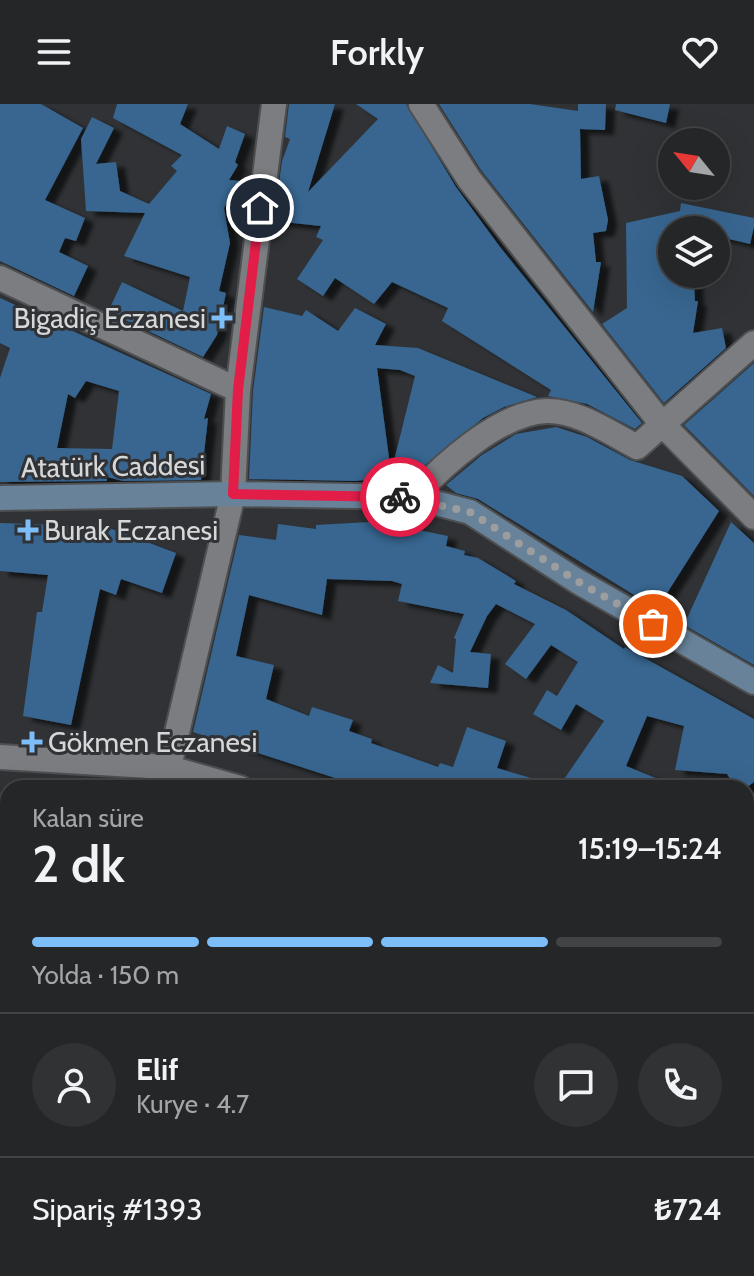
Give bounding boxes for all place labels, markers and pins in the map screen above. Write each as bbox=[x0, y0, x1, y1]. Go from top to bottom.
pin bbox=[226, 174, 294, 242]
place label: Bigadiç Eczanesi bbox=[14, 301, 206, 335]
marker: Bigadiç Eczanesi bbox=[213, 309, 231, 327]
place label: Burak Eczanesi bbox=[44, 513, 218, 547]
marker: Burak Eczanesi bbox=[19, 521, 37, 539]
pin bbox=[619, 590, 687, 658]
place label: Gökmen Eczanesi bbox=[48, 725, 257, 759]
marker: Gökmen Eczanesi bbox=[23, 733, 41, 751]

